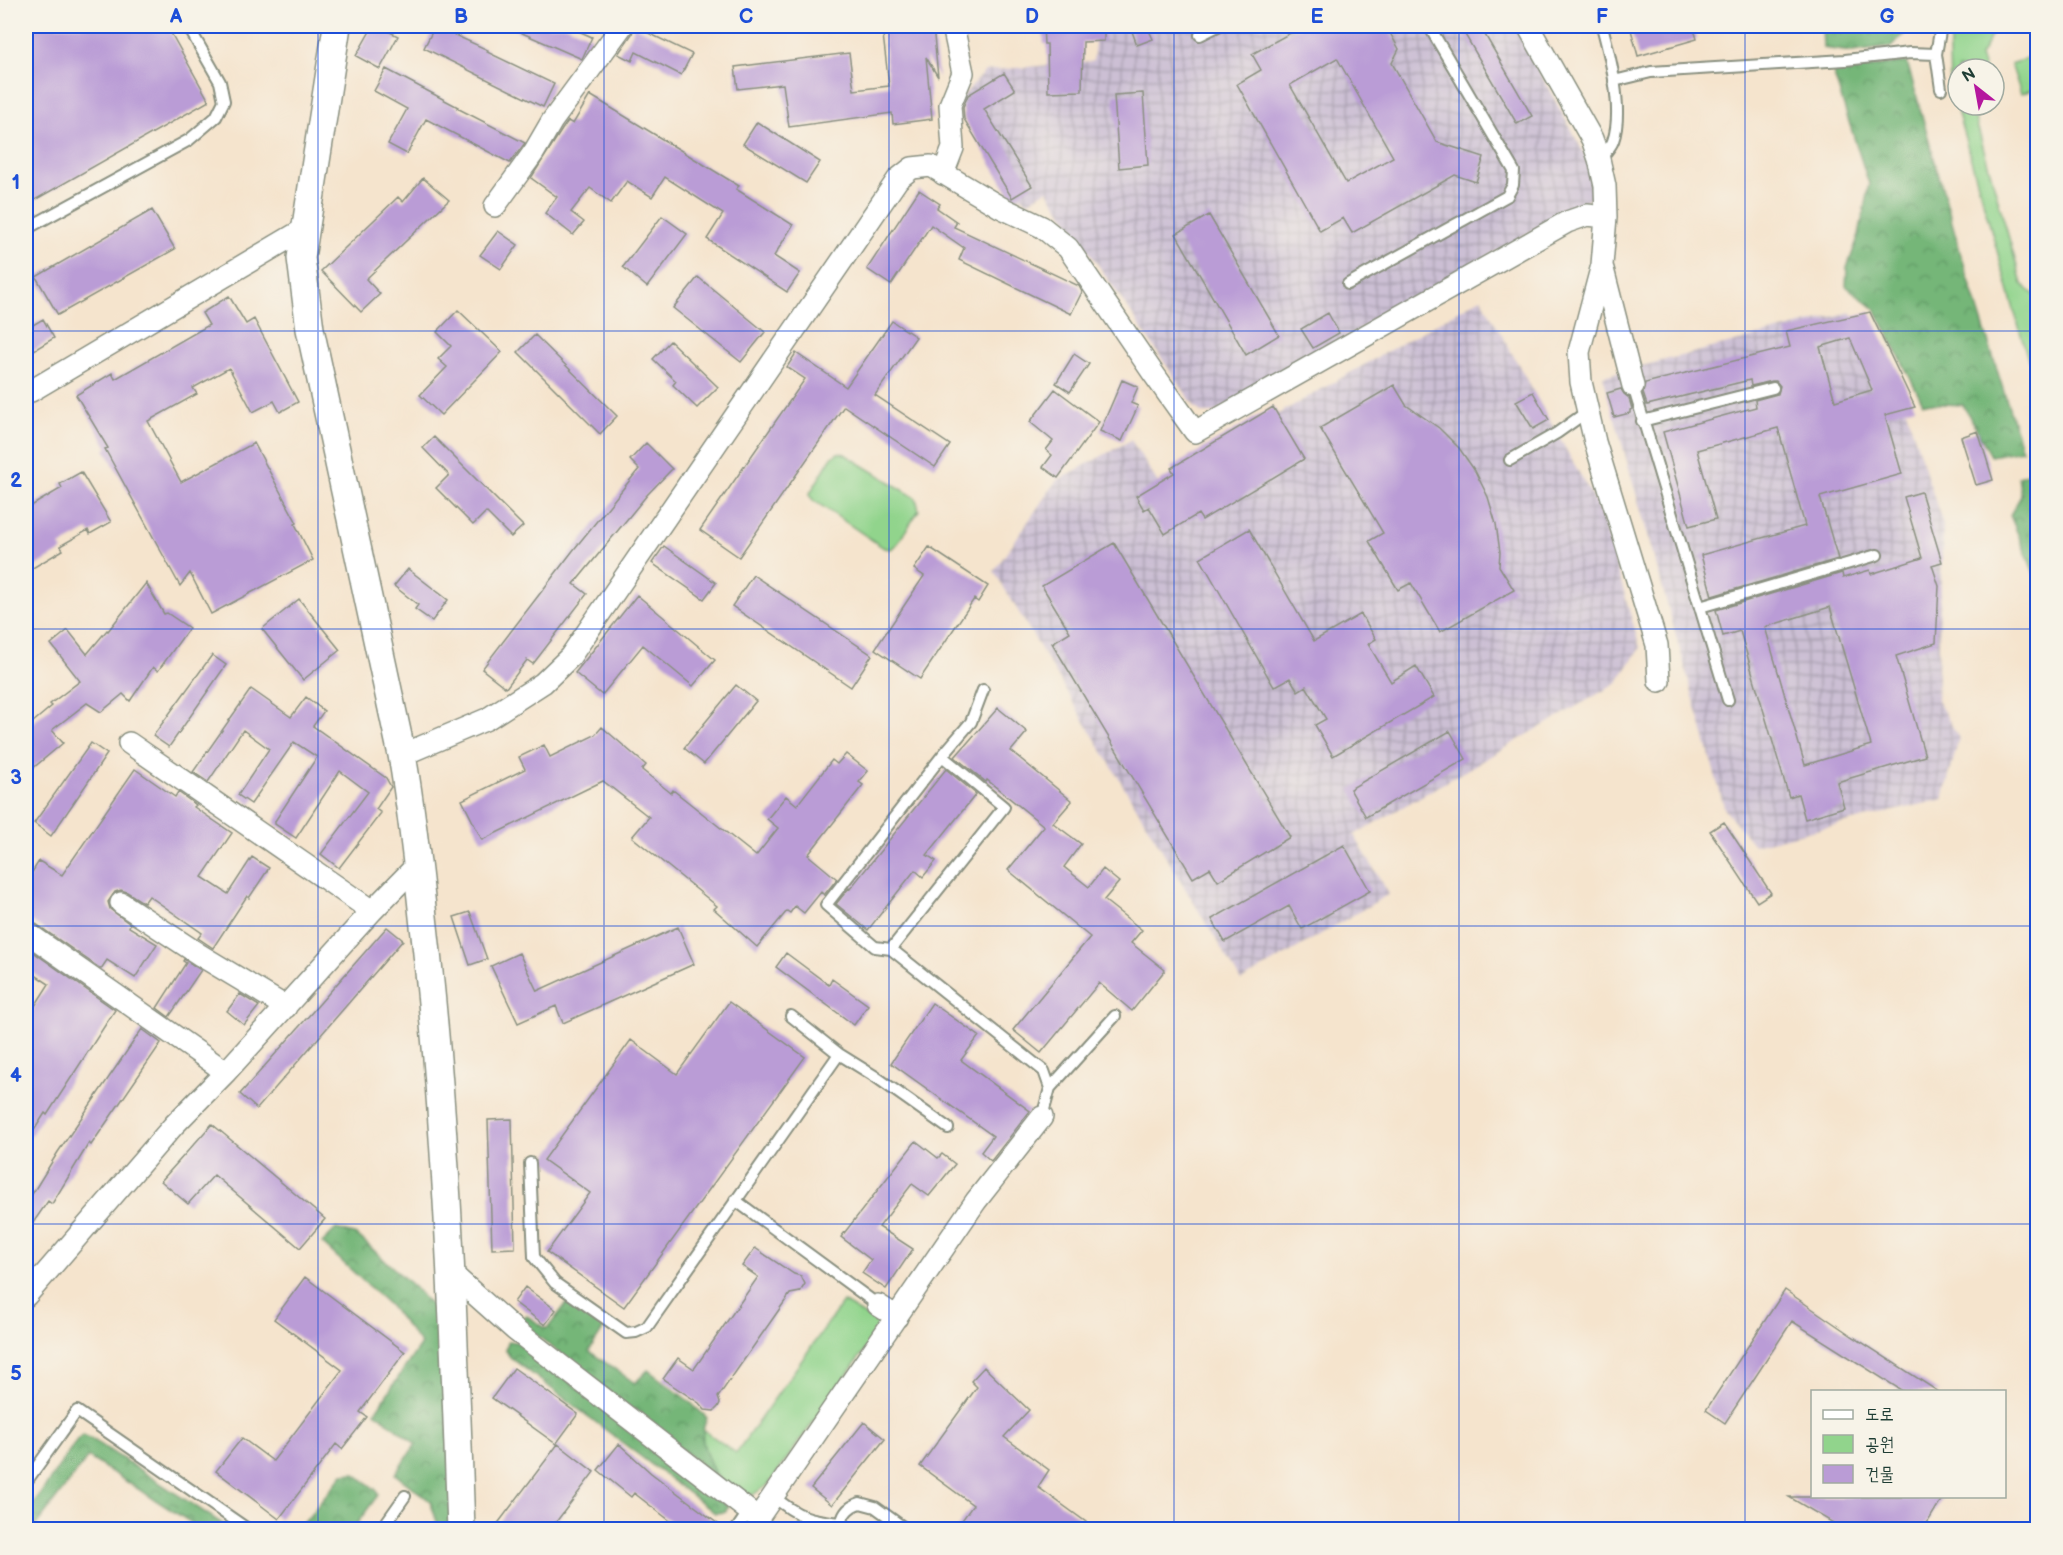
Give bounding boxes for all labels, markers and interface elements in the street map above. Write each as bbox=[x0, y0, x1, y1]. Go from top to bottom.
text: A bbox=[169, 5, 183, 29]
text: B bbox=[454, 5, 468, 29]
text: C bbox=[739, 5, 753, 29]
text: D bbox=[1025, 5, 1039, 29]
text: E bbox=[1311, 5, 1324, 29]
text: F bbox=[1596, 5, 1608, 29]
text: G bbox=[1880, 5, 1895, 29]
north arrow bbox=[1946, 57, 2006, 117]
text: N bbox=[1959, 64, 1979, 87]
text: 1 bbox=[12, 171, 20, 195]
text: 2 bbox=[10, 469, 22, 493]
text: 3 bbox=[10, 766, 22, 790]
text: 4 bbox=[10, 1064, 22, 1088]
text: 5 bbox=[10, 1362, 22, 1386]
legend bbox=[1811, 1390, 2006, 1498]
text: 도로 bbox=[1865, 1404, 1894, 1425]
text: 공원 bbox=[1865, 1434, 1894, 1455]
text: 건물 bbox=[1865, 1464, 1894, 1485]

